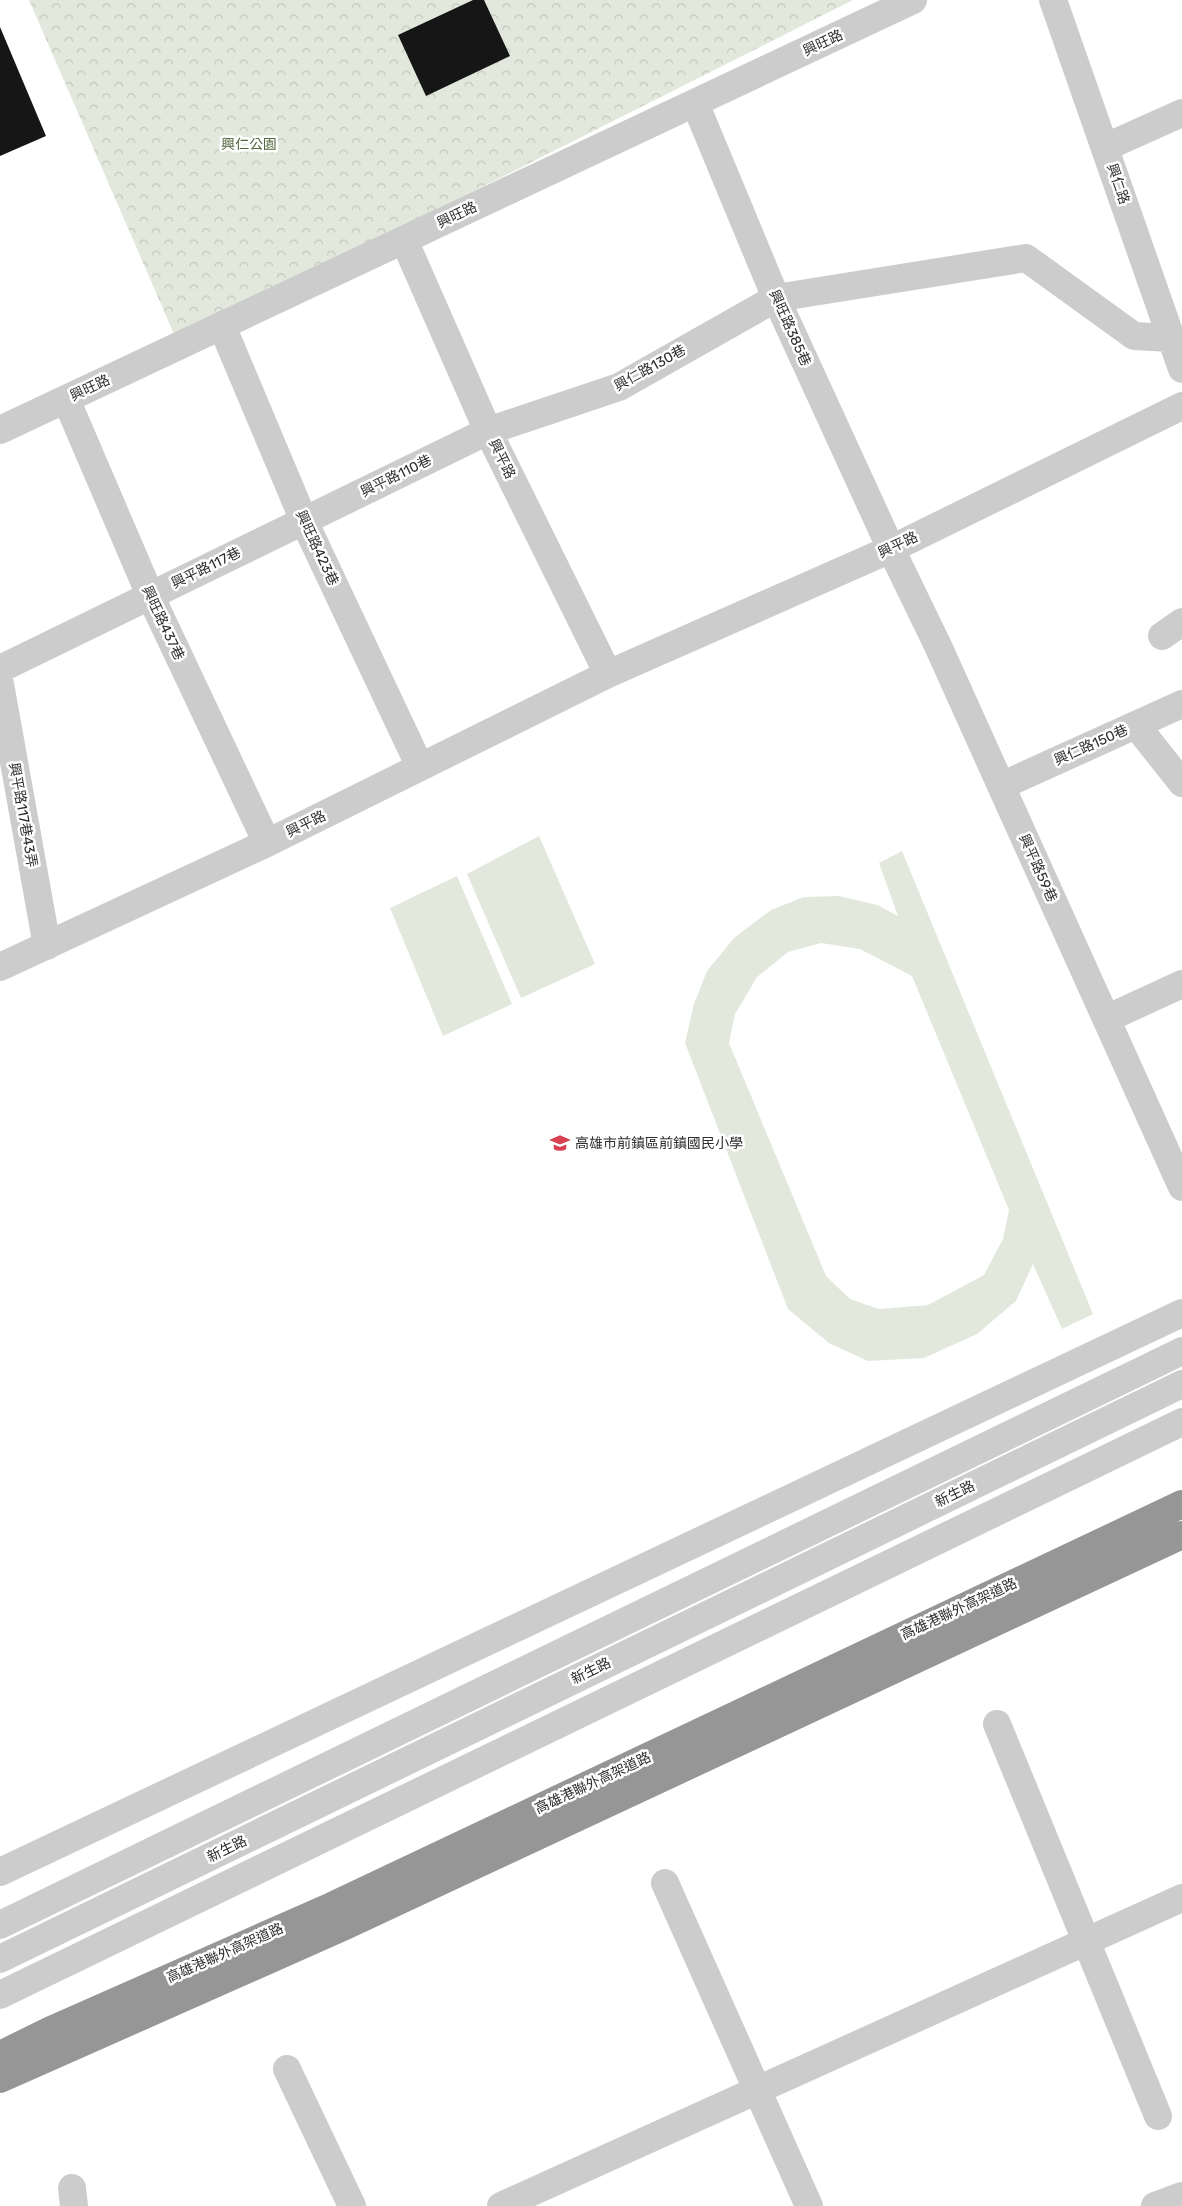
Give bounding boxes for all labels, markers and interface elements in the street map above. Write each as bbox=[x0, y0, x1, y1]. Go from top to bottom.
street label: 興旺路 bbox=[800, 26, 846, 60]
park label: 興仁公園 bbox=[221, 136, 277, 153]
street label: 興仁路 bbox=[1103, 161, 1133, 207]
street label: 興旺路 bbox=[434, 198, 480, 232]
street label: 興旺路385巷 bbox=[766, 287, 814, 369]
street label: 興仁路130巷 bbox=[611, 341, 689, 395]
street label: 興旺路 bbox=[67, 371, 113, 405]
street label: 興平路 bbox=[485, 436, 519, 482]
street label: 興平路110巷 bbox=[358, 452, 434, 500]
street label: 興旺路423巷 bbox=[292, 508, 342, 588]
street label: 興平路 bbox=[875, 528, 921, 562]
street label: 興平路117巷 bbox=[168, 544, 244, 592]
street label: 興旺路437巷 bbox=[138, 583, 188, 663]
street label: 興仁路150巷 bbox=[1051, 721, 1131, 769]
street label: 興平路117巷43弄 bbox=[5, 761, 41, 869]
street label: 興平路 bbox=[283, 807, 329, 841]
street label: 興平路59巷 bbox=[1015, 831, 1061, 905]
school or university icon: 高雄市前鎮區前鎮國民小學 bbox=[549, 1132, 571, 1154]
place label: 高雄市前鎮區前鎮國民小學 bbox=[575, 1135, 743, 1152]
street label: 新生路 bbox=[932, 1477, 978, 1511]
street label: 高雄港聯外高架道路 bbox=[898, 1575, 1020, 1643]
street label: 新生路 bbox=[568, 1654, 614, 1688]
street label: 高雄港聯外高架道路 bbox=[532, 1749, 654, 1817]
street label: 新生路 bbox=[204, 1832, 250, 1866]
street label: 高雄港聯外高架道路 bbox=[164, 1920, 286, 1986]

